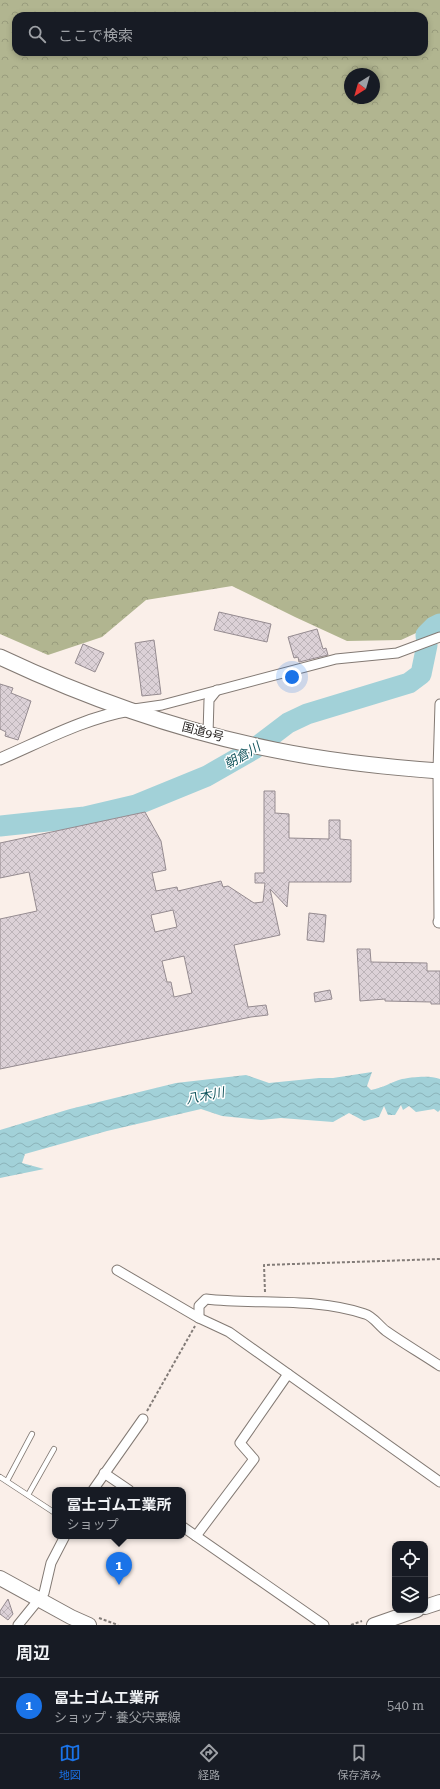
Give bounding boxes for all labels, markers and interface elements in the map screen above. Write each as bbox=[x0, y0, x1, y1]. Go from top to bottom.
search box bbox=[12, 12, 428, 56]
icon: search bbox=[26, 23, 48, 45]
text: ここで検索 bbox=[58, 27, 133, 45]
north arrow bbox=[344, 68, 380, 104]
your location bbox=[282, 667, 302, 687]
street label: 国道9号 bbox=[181, 720, 225, 744]
water label: 朝倉川 bbox=[222, 738, 265, 772]
water label: 八木川 bbox=[185, 1084, 228, 1107]
popup bbox=[52, 1487, 186, 1539]
text: 冨士ゴム工業所 bbox=[66, 1496, 172, 1514]
text: ショップ bbox=[66, 1517, 119, 1532]
map controls bbox=[392, 1541, 428, 1613]
button: locate bbox=[392, 1541, 428, 1577]
pin: 1 bbox=[106, 1552, 132, 1585]
button: layers bbox=[392, 1577, 428, 1613]
text: 周辺 bbox=[16, 1643, 50, 1663]
text: 冨士ゴム工業所 bbox=[54, 1689, 159, 1707]
text: 1 bbox=[25, 1698, 33, 1713]
text: 540 m bbox=[387, 1698, 424, 1713]
text: ショップ · 養父宍粟線 bbox=[54, 1710, 181, 1725]
tab: 地図 bbox=[59, 1742, 81, 1782]
tab: 経路 bbox=[198, 1742, 220, 1782]
tab: 保存済み bbox=[337, 1742, 381, 1782]

